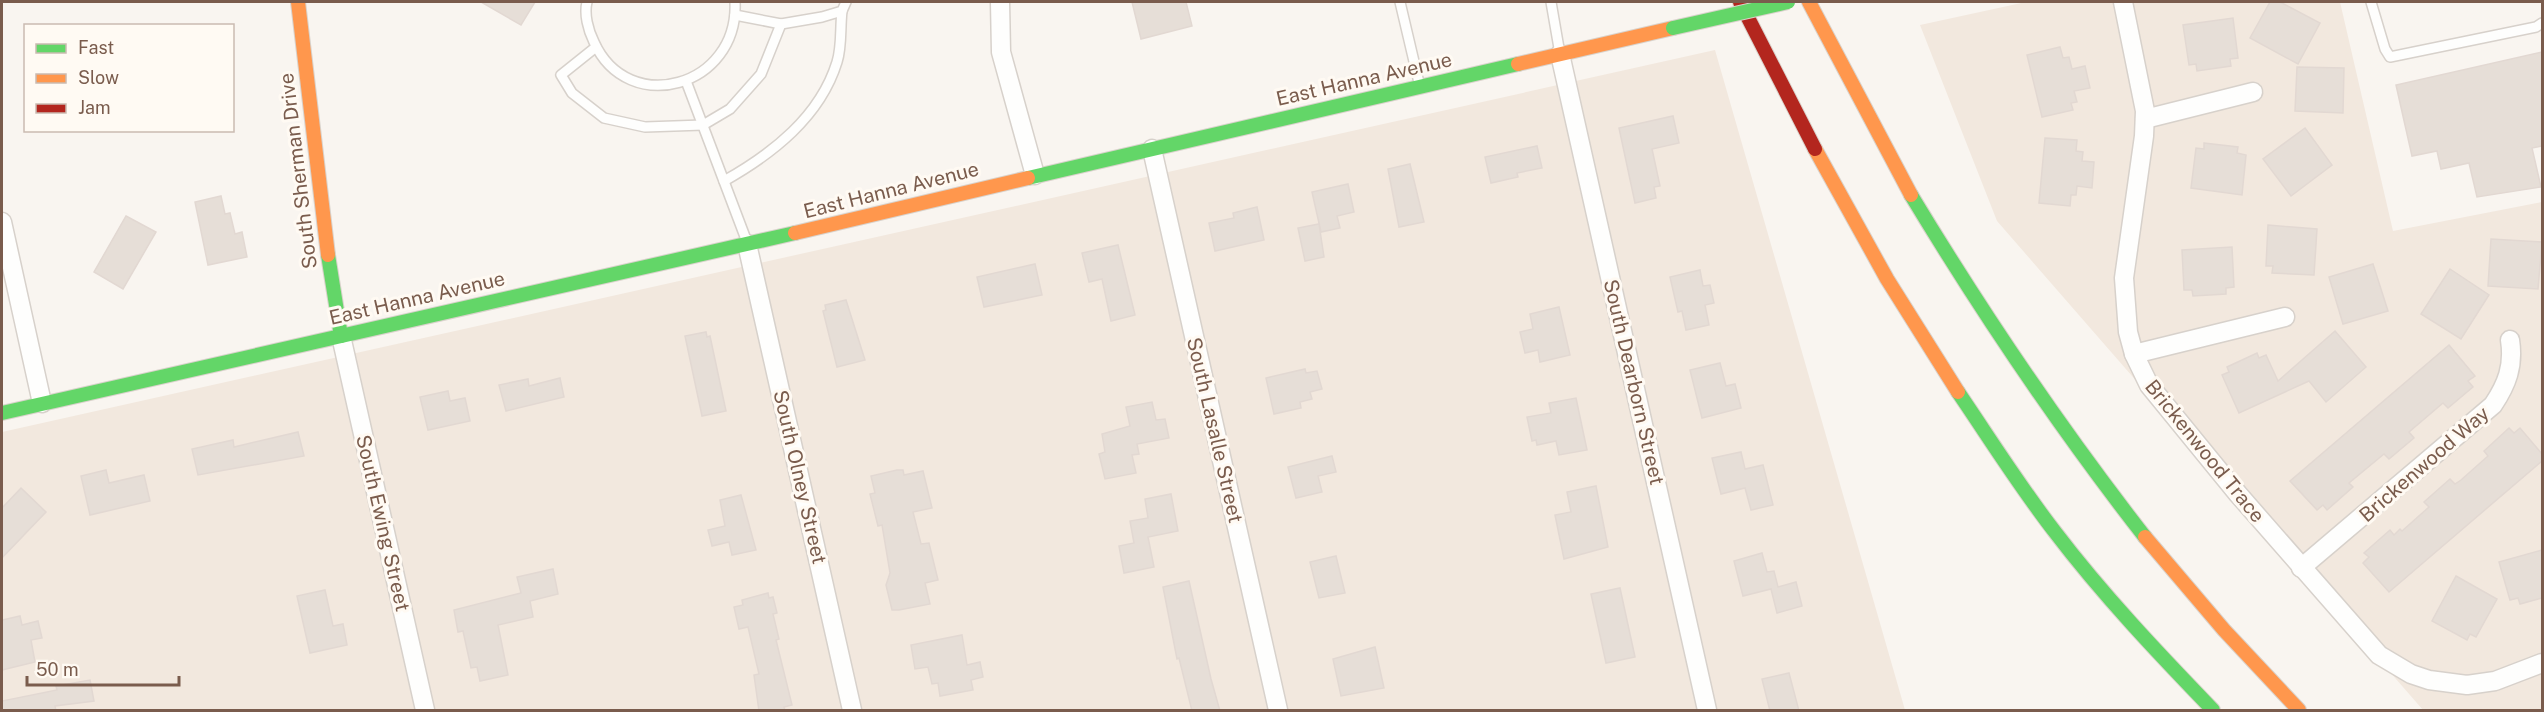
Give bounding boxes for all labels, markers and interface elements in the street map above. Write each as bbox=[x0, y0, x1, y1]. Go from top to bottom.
legend bbox=[24, 24, 234, 132]
text: Fast bbox=[78, 37, 114, 58]
street label: East Hanna Avenue bbox=[1274, 47, 1454, 111]
text: Slow bbox=[78, 67, 119, 88]
street label: South Sherman Drive bbox=[274, 72, 322, 270]
text: Jam bbox=[78, 97, 111, 118]
street label: East Hanna Avenue bbox=[801, 157, 981, 223]
street label: East Hanna Avenue bbox=[327, 266, 507, 330]
street label: South Dearborn Street bbox=[1599, 277, 1669, 487]
street label: South Lasalle Street bbox=[1182, 335, 1248, 525]
street label: Brickenwood Trace bbox=[2140, 375, 2270, 527]
street label: South Olney Street bbox=[768, 388, 832, 566]
street label: Brickenwood Way bbox=[2354, 401, 2494, 527]
street label: South Ewing Street bbox=[351, 432, 415, 614]
scale bar bbox=[27, 649, 178, 687]
text: 50 m bbox=[36, 659, 79, 680]

